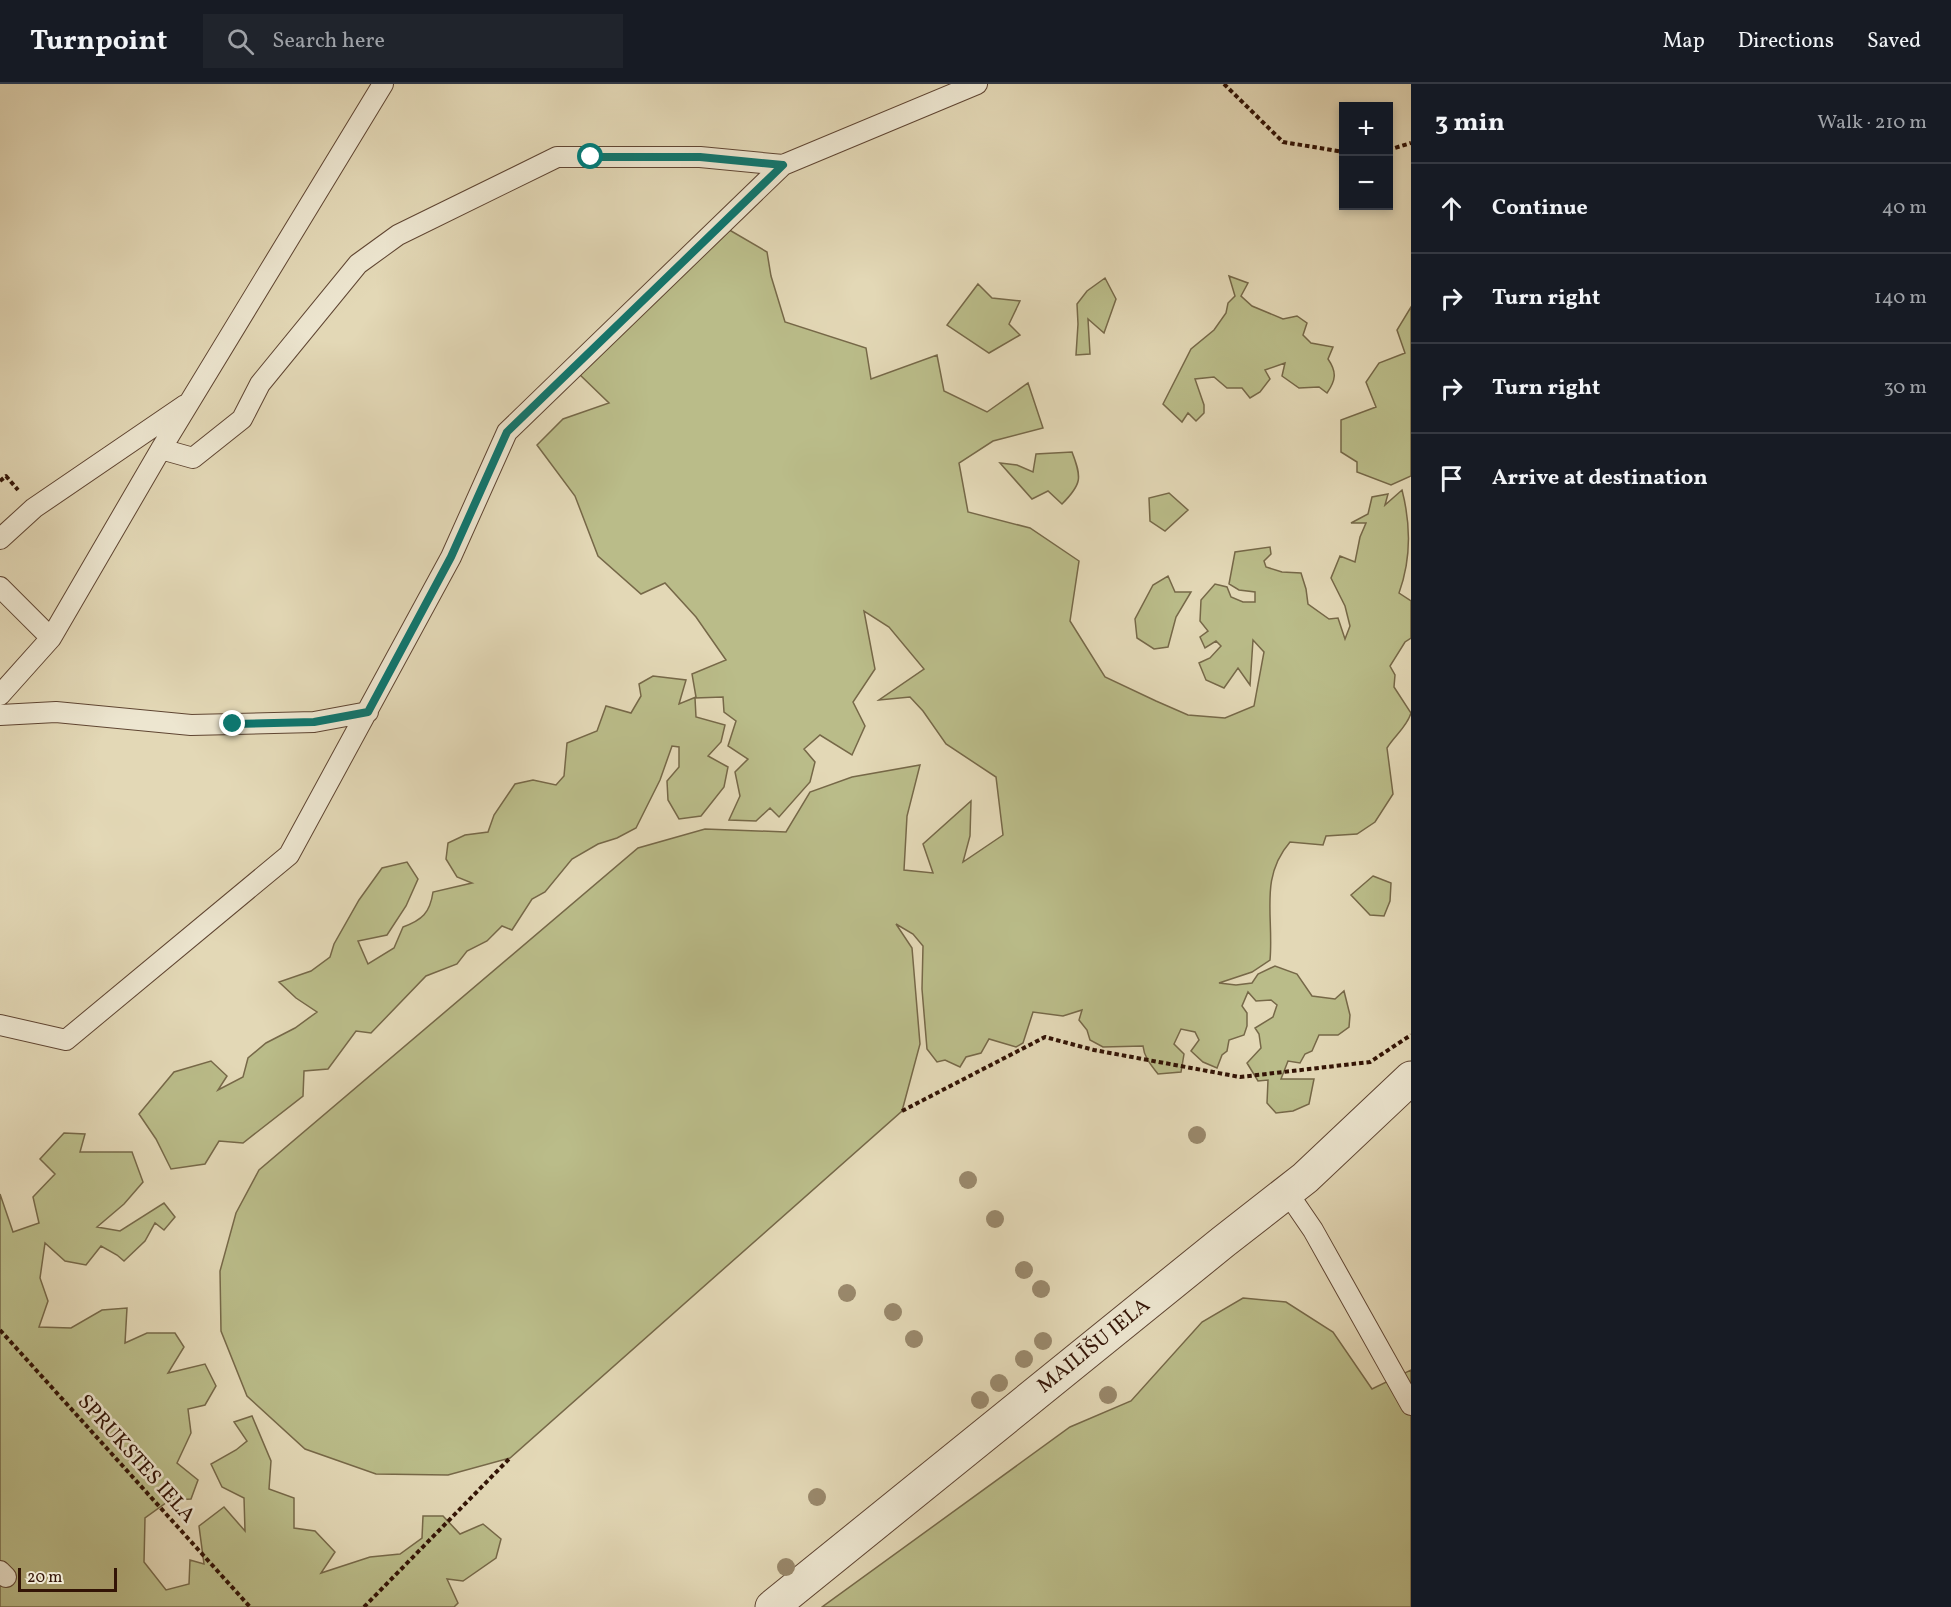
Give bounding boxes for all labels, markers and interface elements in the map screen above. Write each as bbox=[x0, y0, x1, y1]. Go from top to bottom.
search box bbox=[203, 14, 623, 68]
text: Turnpoint bbox=[30, 22, 167, 61]
icon: search bbox=[224, 25, 257, 58]
text: Search here bbox=[272, 26, 385, 57]
text: Map bbox=[1663, 27, 1705, 56]
text: Directions bbox=[1738, 27, 1834, 56]
text: Saved bbox=[1867, 27, 1921, 56]
map controls bbox=[1339, 102, 1393, 210]
button: + bbox=[1339, 102, 1393, 156]
text: 3 min bbox=[1435, 105, 1505, 141]
text: Walk · 210 m bbox=[1817, 109, 1927, 137]
route start bbox=[577, 143, 603, 169]
button: − bbox=[1339, 156, 1393, 210]
icon: ahead bbox=[1435, 192, 1468, 225]
text: Continue bbox=[1492, 193, 1588, 224]
text: 40 m bbox=[1882, 194, 1927, 222]
icon: right bbox=[1435, 282, 1468, 315]
text: Turn right bbox=[1492, 283, 1600, 314]
text: 140 m bbox=[1874, 284, 1927, 312]
icon: right bbox=[1435, 372, 1468, 405]
text: Turn right bbox=[1492, 373, 1600, 404]
text: 30 m bbox=[1883, 374, 1927, 402]
icon: arrive bbox=[1435, 462, 1468, 495]
text: Arrive at destination bbox=[1492, 463, 1708, 494]
route end bbox=[219, 710, 245, 736]
street label: MAILĪŠU IELA bbox=[1031, 1291, 1157, 1401]
street label: SPRUKSTES IELA bbox=[70, 1388, 202, 1530]
scale bar bbox=[18, 1565, 117, 1592]
text: 20 m bbox=[27, 1567, 62, 1589]

